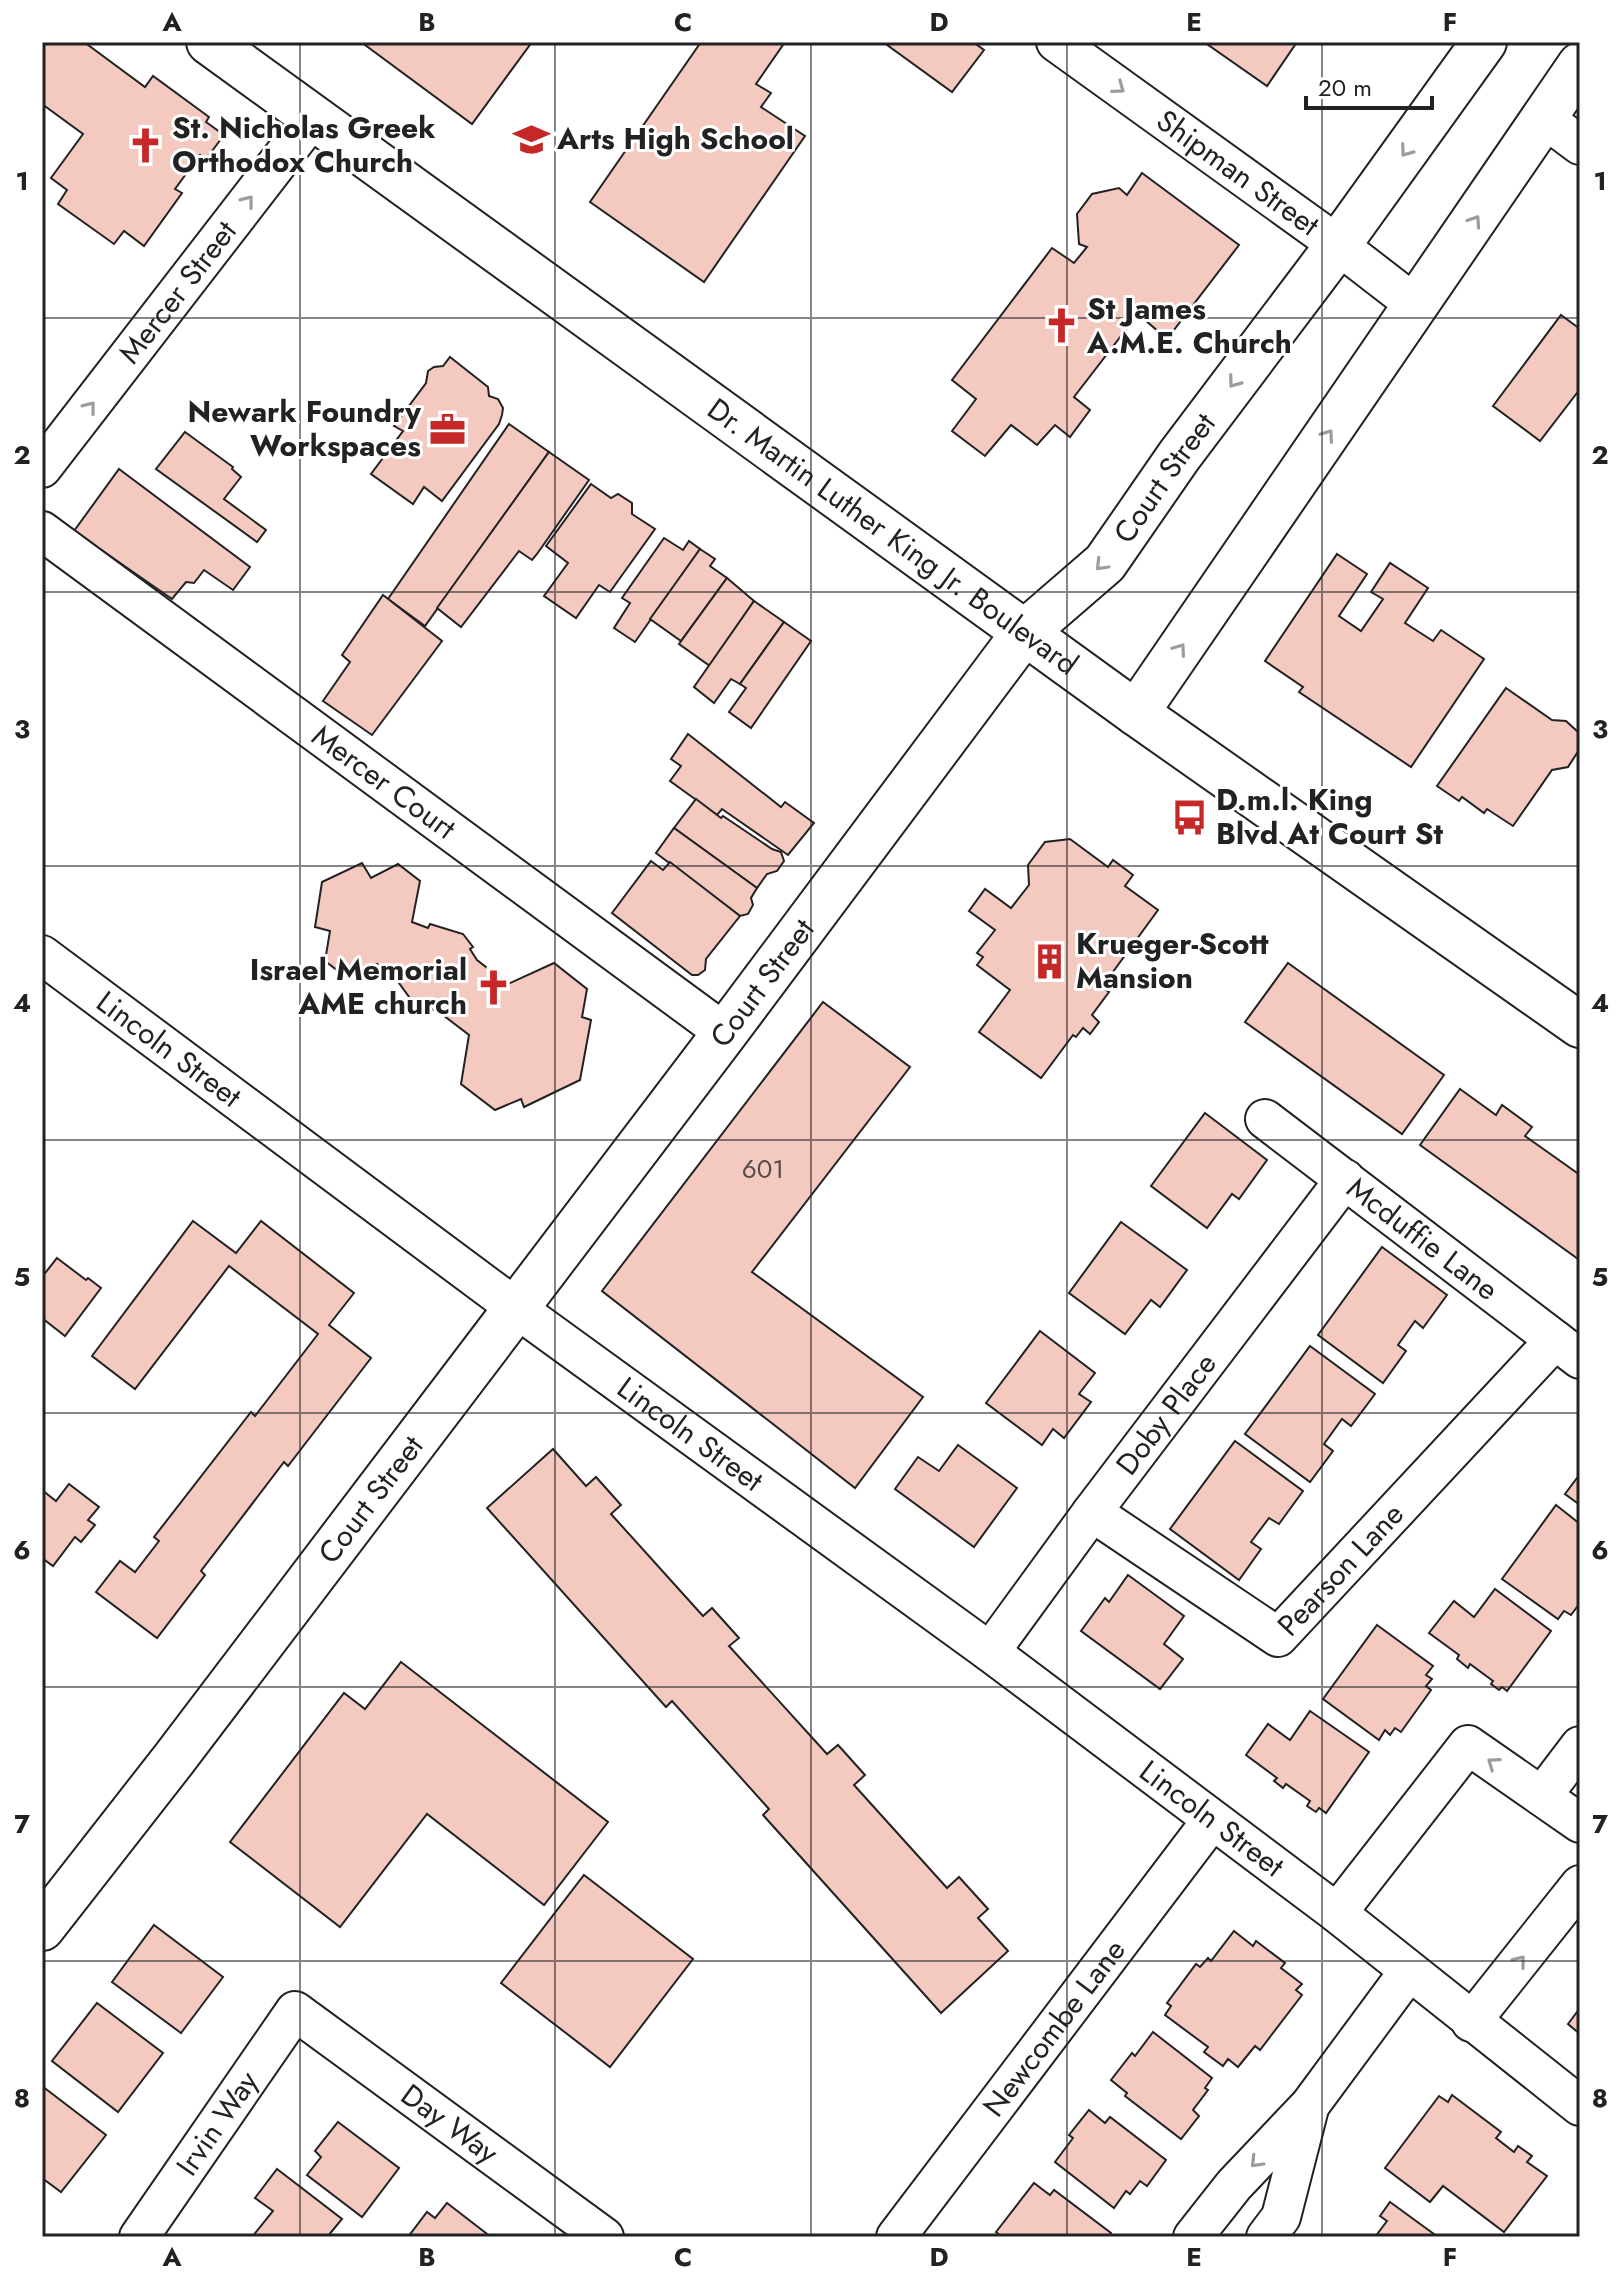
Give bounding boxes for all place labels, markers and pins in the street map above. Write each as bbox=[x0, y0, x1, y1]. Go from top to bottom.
place label: St. Nicholas Greek Orthodox Church bbox=[172, 106, 436, 183]
place label: Arts High School bbox=[556, 117, 794, 160]
school or university icon: Arts High School bbox=[512, 120, 550, 158]
church icon: St. Nicholas Greek Orthodox Church bbox=[127, 126, 165, 164]
place label: St James A.M.E. Church bbox=[1086, 287, 1292, 364]
church icon: St James A.M.E. Church bbox=[1042, 307, 1080, 345]
place label: Newark Foundry Workspaces bbox=[188, 390, 421, 467]
office icon: Newark Foundry Workspaces bbox=[428, 410, 466, 448]
place label: D.m.l. King Blvd At Court St bbox=[1216, 778, 1444, 855]
bus stop icon: D.m.l. King Blvd At Court St bbox=[1171, 798, 1209, 836]
place label: Krueger-Scott Mansion bbox=[1076, 922, 1269, 999]
building icon: Krueger-Scott Mansion bbox=[1031, 942, 1069, 980]
place label: Israel Memorial AME church bbox=[250, 948, 467, 1025]
church icon: Israel Memorial AME church bbox=[474, 968, 512, 1006]

